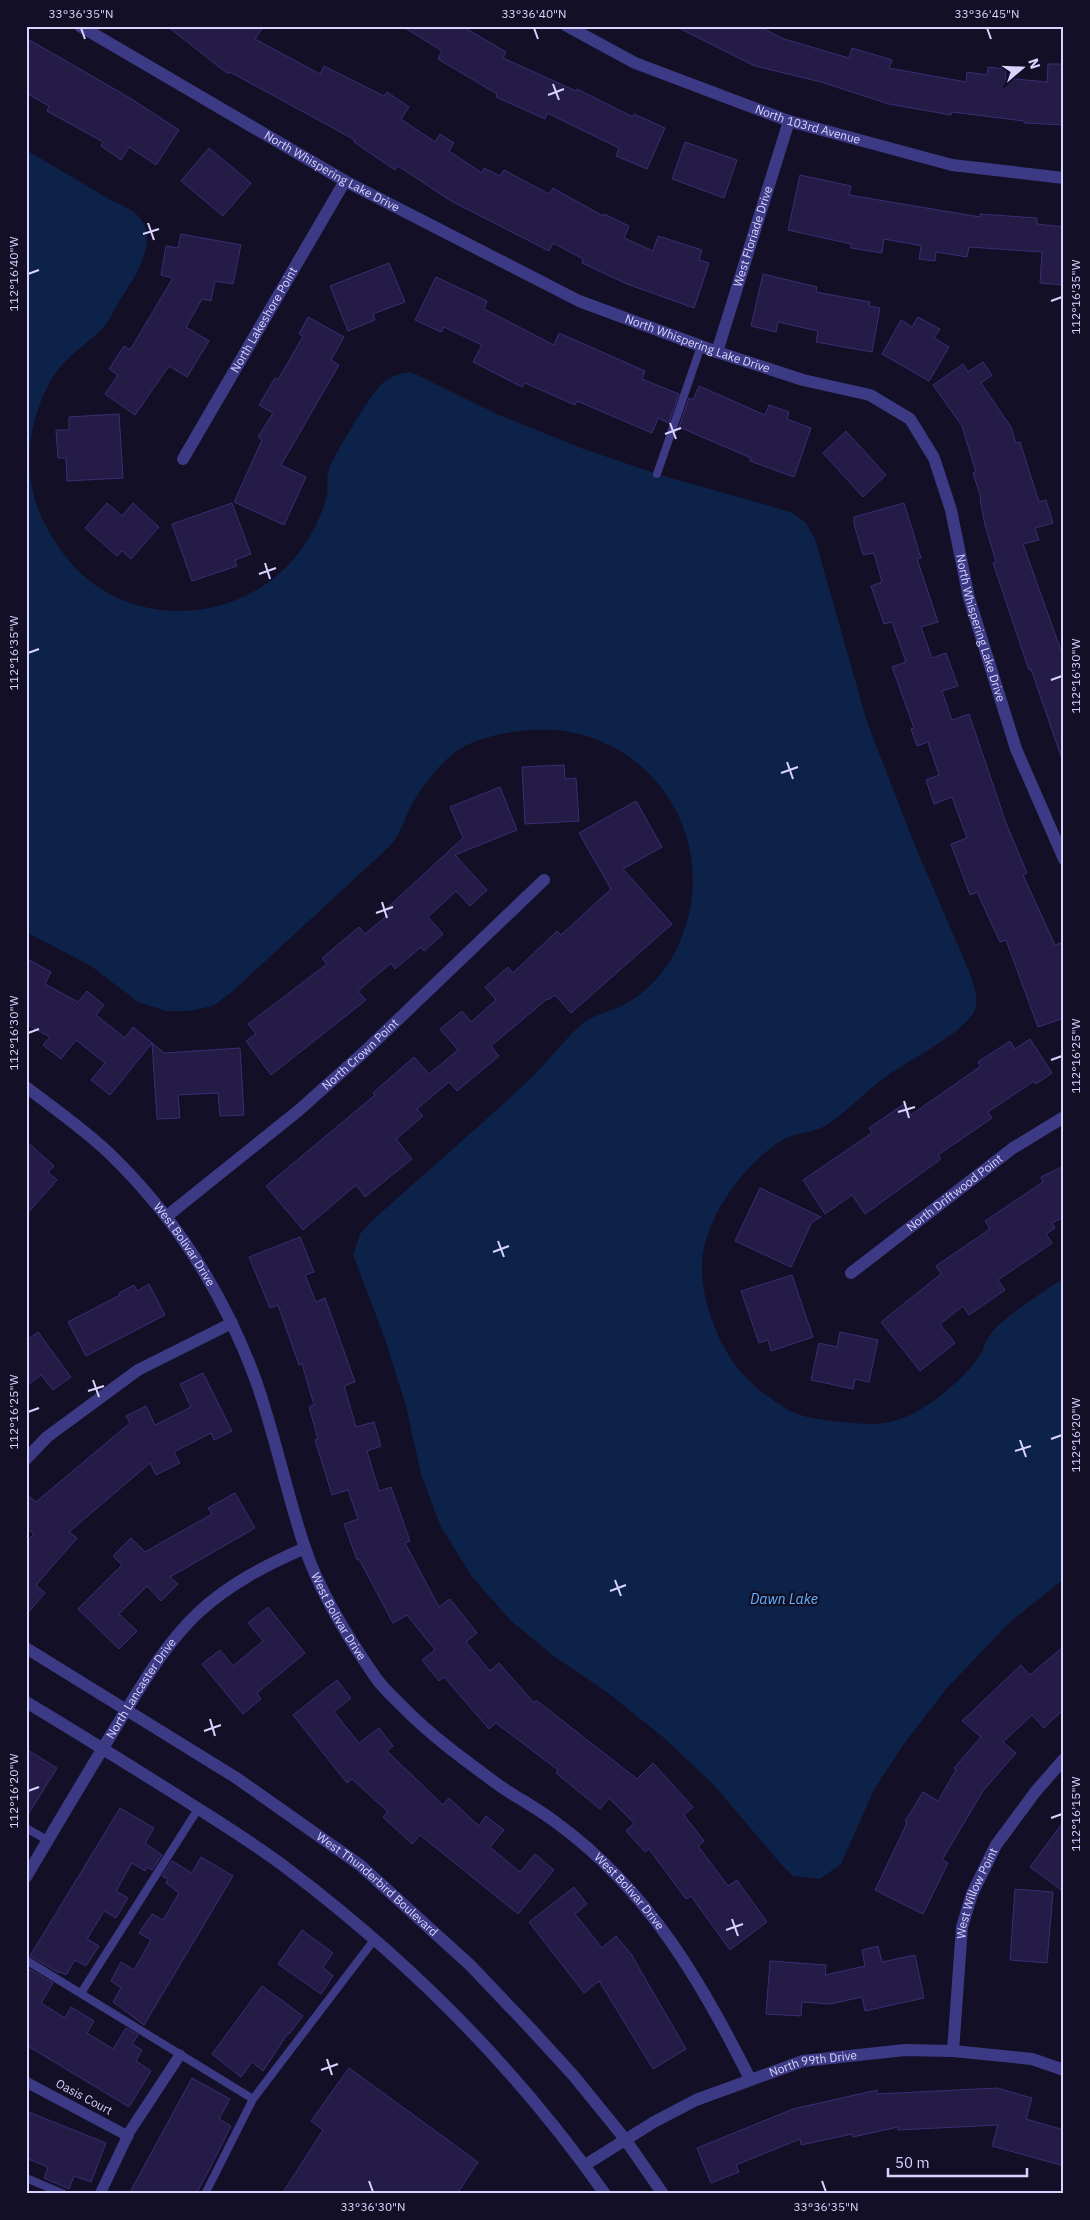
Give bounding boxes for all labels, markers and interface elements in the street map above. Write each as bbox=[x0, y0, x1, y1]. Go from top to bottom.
text: 33°36'35"N bbox=[48, 6, 114, 21]
text: 33°36'40"N bbox=[501, 6, 567, 21]
text: 33°36'45"N bbox=[954, 6, 1020, 21]
north arrow bbox=[998, 42, 1048, 92]
text: N bbox=[1024, 56, 1044, 71]
street label: North 103rd Avenue bbox=[753, 101, 863, 147]
street label: North Whispering Lake Drive bbox=[262, 127, 403, 215]
street label: West Floriade Drive bbox=[730, 184, 775, 289]
text: 112°16'40"W bbox=[6, 236, 21, 311]
text: 112°16'35"W bbox=[1068, 259, 1083, 334]
street label: North Lakeshore Point bbox=[227, 264, 300, 375]
street label: North Whispering Lake Drive bbox=[623, 311, 772, 376]
street label: North Whispering Lake Drive bbox=[953, 553, 1009, 704]
text: 112°16'35"W bbox=[6, 615, 21, 690]
text: 112°16'30"W bbox=[1068, 638, 1083, 713]
text: 112°16'30"W bbox=[6, 995, 21, 1070]
street label: North Crown Point bbox=[319, 1015, 401, 1093]
text: 112°16'25"W bbox=[1068, 1018, 1083, 1093]
street label: North Driftwood Point bbox=[903, 1151, 1005, 1234]
street label: West Bolivar Drive bbox=[151, 1199, 219, 1289]
text: 112°16'25"W bbox=[6, 1374, 21, 1449]
text: 112°16'20"W bbox=[1068, 1397, 1083, 1472]
street label: West Bolivar Drive bbox=[308, 1570, 370, 1663]
water label: Dawn Lake bbox=[750, 1590, 818, 1608]
street label: North Lancaster Drive bbox=[103, 1634, 179, 1741]
text: 112°16'20"W bbox=[6, 1753, 21, 1828]
text: 112°16'15"W bbox=[1068, 1776, 1083, 1851]
street label: West Thunderbird Boulevard bbox=[314, 1829, 441, 1939]
street label: West Willow Point bbox=[953, 1845, 1001, 1939]
street label: West Bolivar Drive bbox=[591, 1849, 668, 1933]
street label: North 99th Drive bbox=[767, 2047, 858, 2080]
street label: Oasis Court bbox=[53, 2075, 115, 2118]
scale bar bbox=[888, 2145, 1026, 2177]
text: 50 m bbox=[895, 2153, 930, 2172]
text: 33°36'30"N bbox=[340, 2199, 406, 2214]
text: 33°36'35"N bbox=[793, 2199, 859, 2214]

